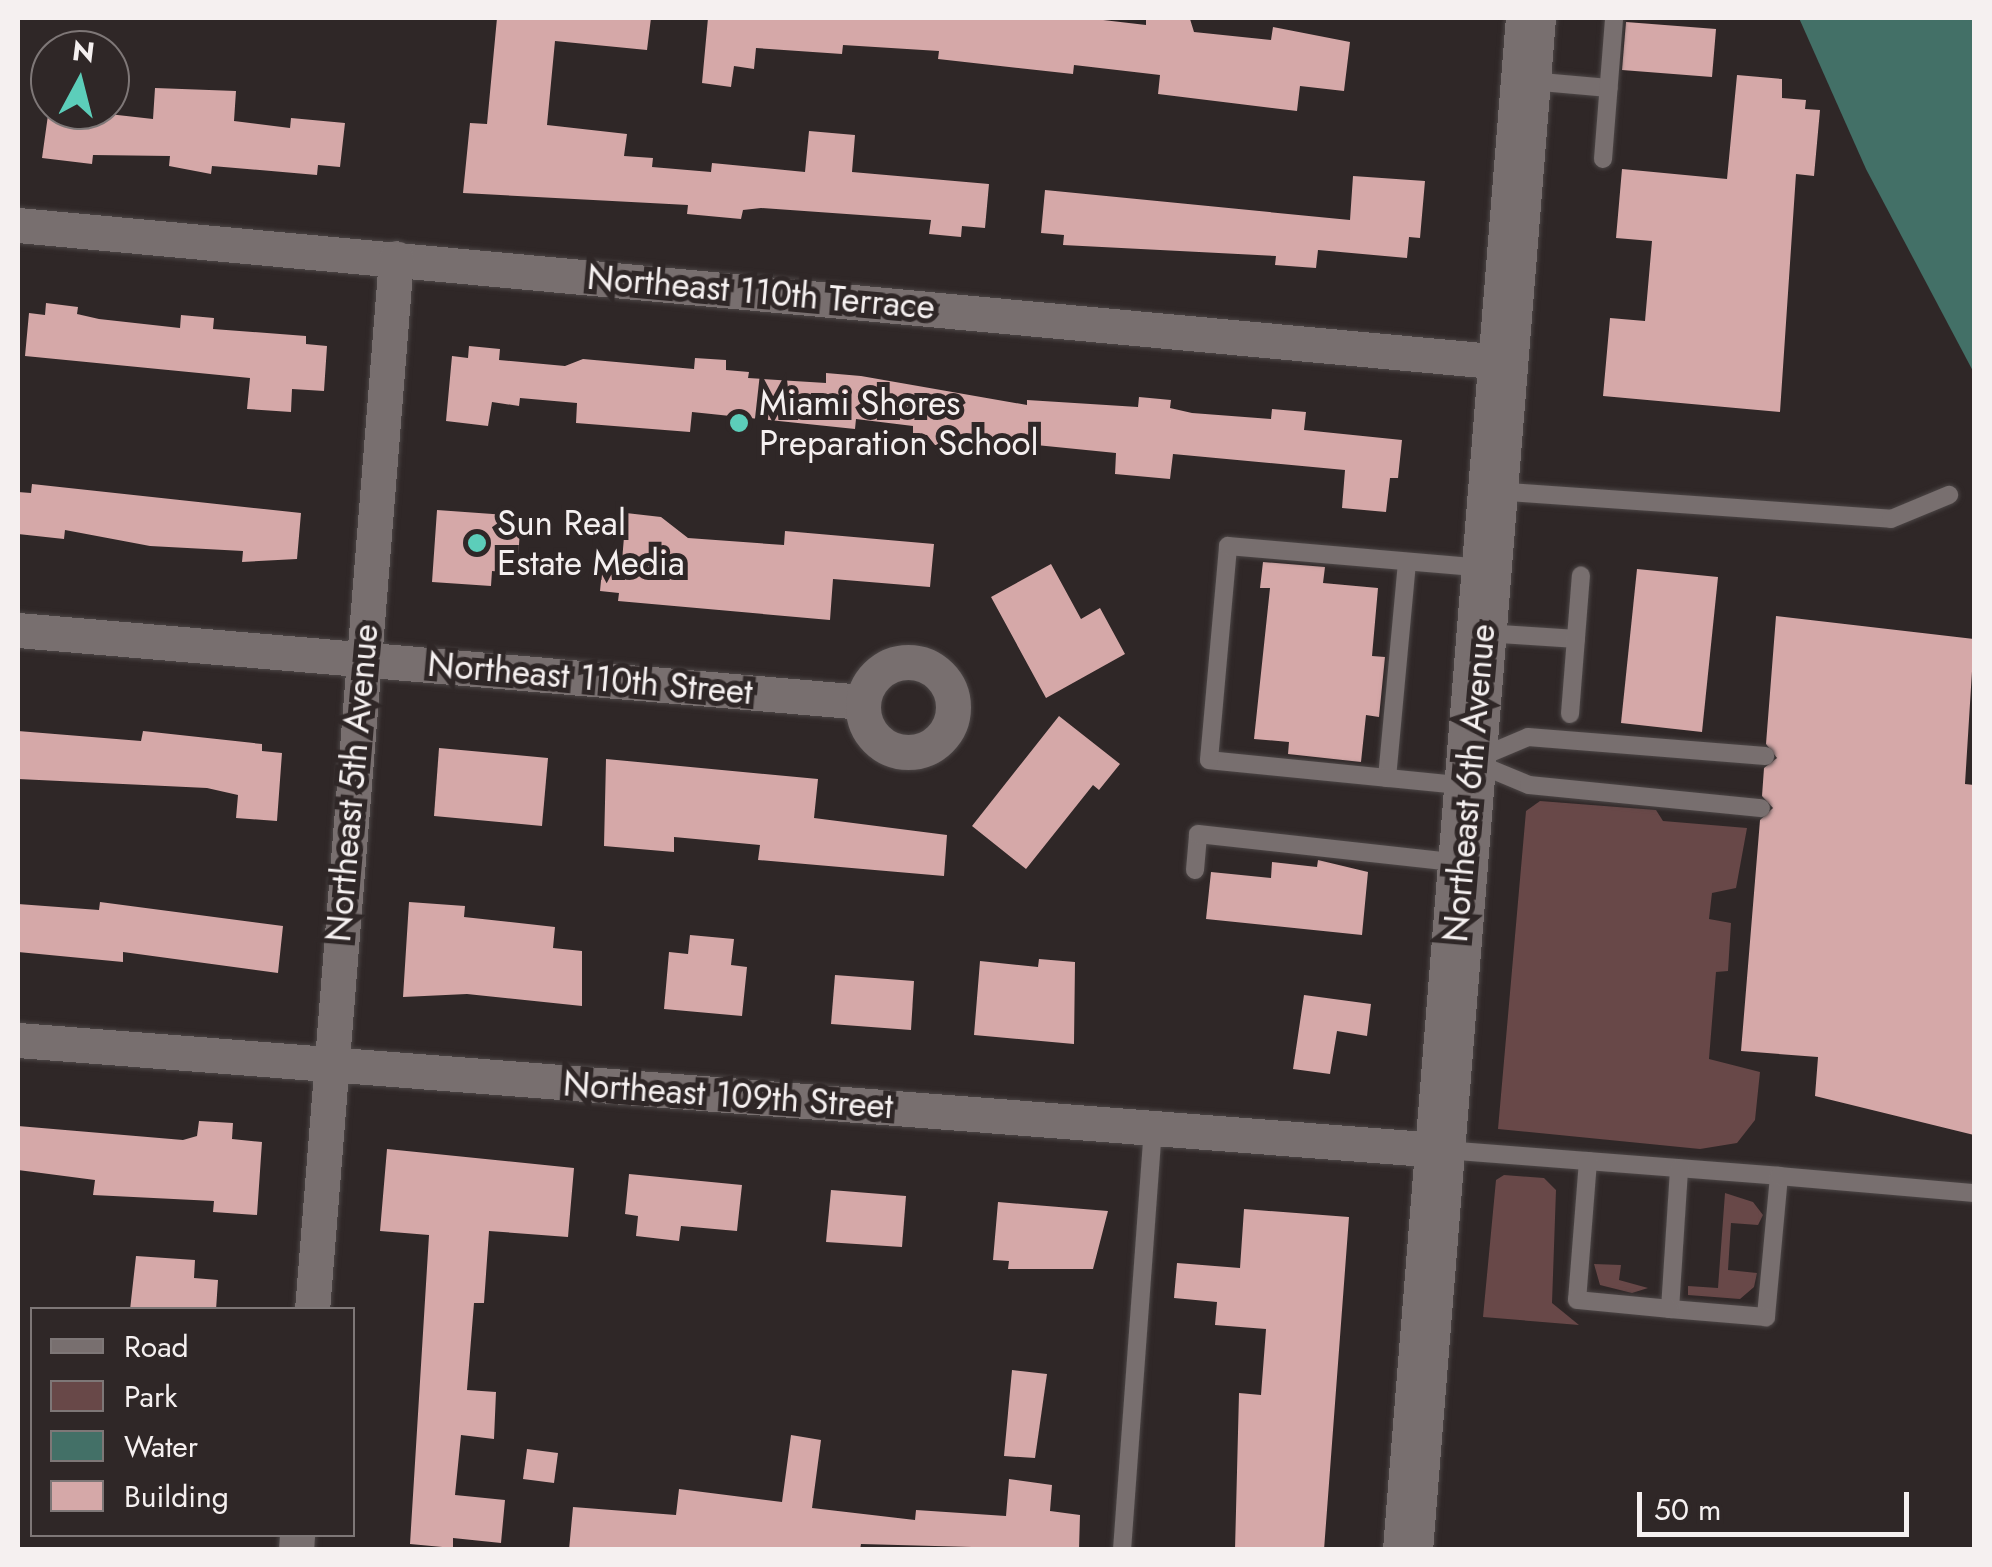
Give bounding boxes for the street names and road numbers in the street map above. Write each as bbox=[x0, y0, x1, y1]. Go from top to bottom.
street label: Northeast 110th Terrace bbox=[585, 256, 937, 328]
street label: Northeast 5th Avenue bbox=[317, 622, 387, 944]
street label: Northeast 6th Avenue bbox=[1434, 622, 1504, 944]
street label: Northeast 110th Street bbox=[426, 643, 754, 713]
street label: Northeast 109th Street bbox=[562, 1063, 894, 1127]

